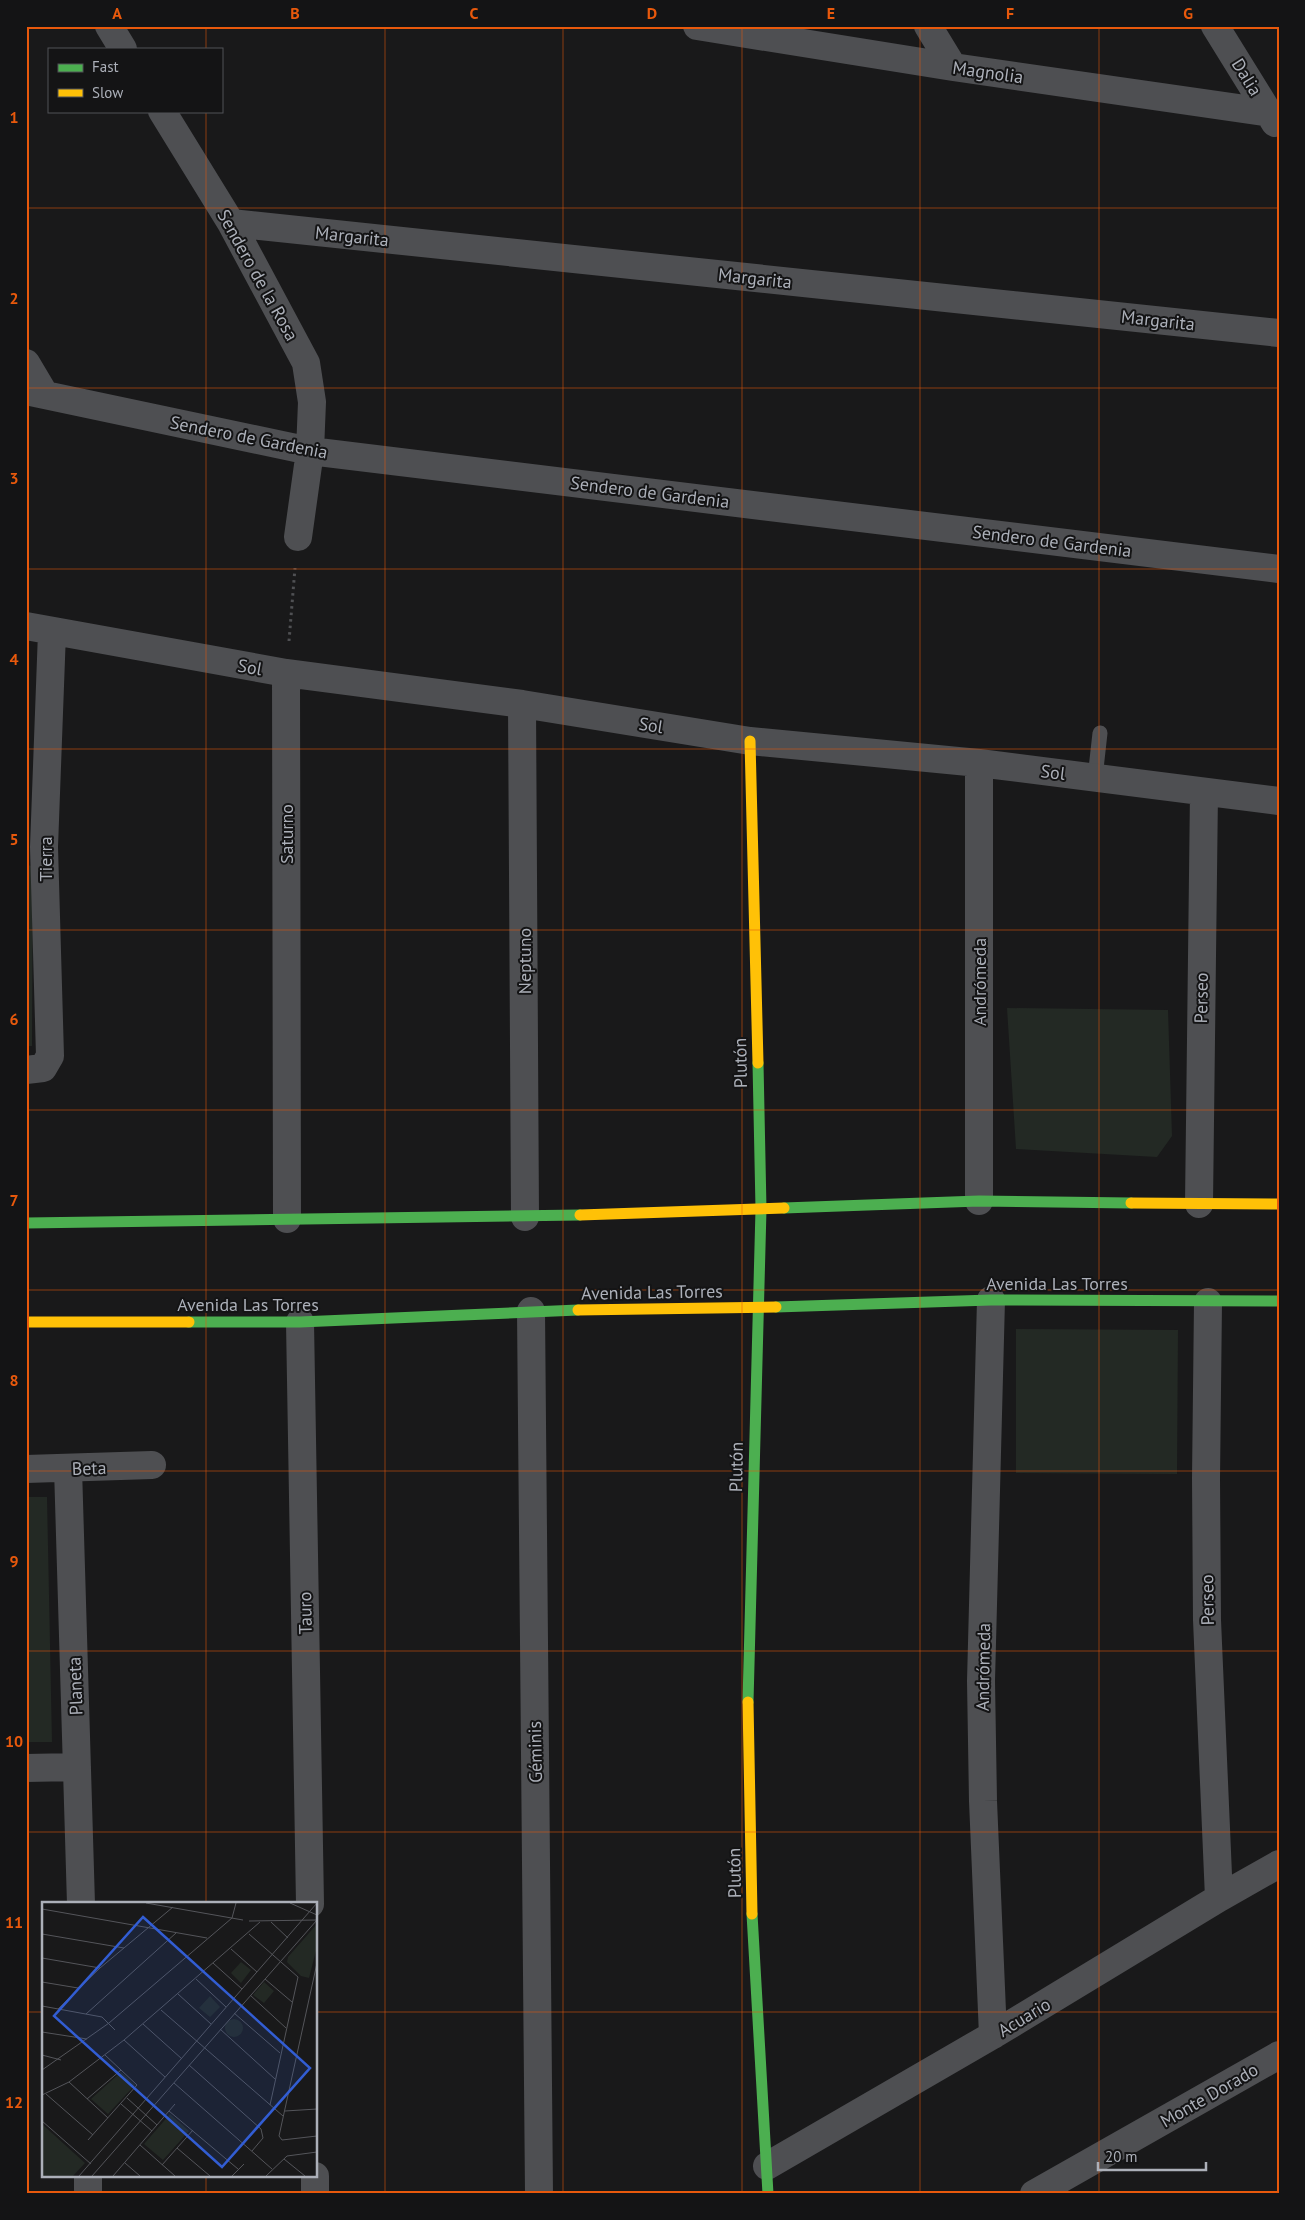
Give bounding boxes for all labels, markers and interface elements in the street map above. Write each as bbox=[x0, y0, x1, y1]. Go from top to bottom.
text: A bbox=[112, 3, 122, 23]
text: B bbox=[290, 3, 300, 23]
text: C bbox=[470, 3, 479, 23]
text: D bbox=[647, 3, 657, 23]
text: E bbox=[827, 3, 835, 23]
text: F bbox=[1006, 3, 1014, 23]
text: G bbox=[1183, 3, 1193, 23]
legend bbox=[48, 48, 222, 112]
street label: Dalia bbox=[1227, 54, 1267, 100]
street label: Magnolia bbox=[951, 56, 1025, 88]
text: Fast bbox=[92, 57, 119, 76]
text: Slow bbox=[92, 83, 123, 102]
text: 1 bbox=[9, 107, 19, 127]
street label: Sendero de la Rosa bbox=[212, 205, 304, 345]
street label: Margarita bbox=[314, 221, 390, 251]
street label: Margarita bbox=[717, 263, 793, 293]
text: 2 bbox=[9, 288, 19, 308]
street label: Margarita bbox=[1120, 305, 1196, 335]
street label: Sendero de Gardenia bbox=[168, 410, 330, 464]
text: 3 bbox=[9, 468, 19, 488]
street label: Sendero de Gardenia bbox=[569, 471, 731, 513]
street label: Sendero de Gardenia bbox=[971, 520, 1133, 562]
text: 4 bbox=[9, 649, 19, 669]
street label: Sol bbox=[236, 654, 265, 681]
street label: Sol bbox=[637, 712, 666, 738]
street label: Sol bbox=[1039, 759, 1067, 785]
street label: Saturno bbox=[275, 804, 298, 864]
text: 5 bbox=[9, 829, 19, 849]
street label: Tierra bbox=[34, 836, 57, 882]
street label: Neptuno bbox=[513, 928, 536, 994]
street label: Andrómeda bbox=[968, 938, 991, 1026]
street label: Perseo bbox=[1189, 972, 1213, 1024]
text: 6 bbox=[9, 1009, 19, 1029]
street label: Plutón bbox=[728, 1038, 752, 1088]
text: 7 bbox=[9, 1190, 19, 1210]
street label: Avenida Las Torres bbox=[986, 1272, 1128, 1295]
street label: Avenida Las Torres bbox=[581, 1279, 723, 1305]
street label: Avenida Las Torres bbox=[177, 1293, 319, 1316]
text: 8 bbox=[9, 1370, 19, 1390]
street label: Plutón bbox=[724, 1442, 748, 1492]
street label: Beta bbox=[71, 1456, 107, 1480]
text: 9 bbox=[9, 1551, 19, 1571]
street label: Perseo bbox=[1195, 1574, 1219, 1626]
street label: Tauro bbox=[293, 1592, 317, 1634]
street label: Andrómeda bbox=[971, 1623, 995, 1711]
street label: Planeta bbox=[62, 1656, 88, 1716]
street label: Géminis bbox=[523, 1721, 547, 1783]
text: 10 bbox=[5, 1731, 23, 1751]
street label: Plutón bbox=[722, 1848, 746, 1898]
inset map bbox=[42, 1902, 318, 2178]
text: 11 bbox=[5, 1912, 23, 1932]
street label: Acuario bbox=[993, 1992, 1055, 2042]
street label: Monte Dorado bbox=[1156, 2058, 1262, 2132]
text: 12 bbox=[5, 2092, 23, 2112]
scale bar bbox=[1098, 2140, 1205, 2172]
text: 20 m bbox=[1105, 2147, 1138, 2166]

